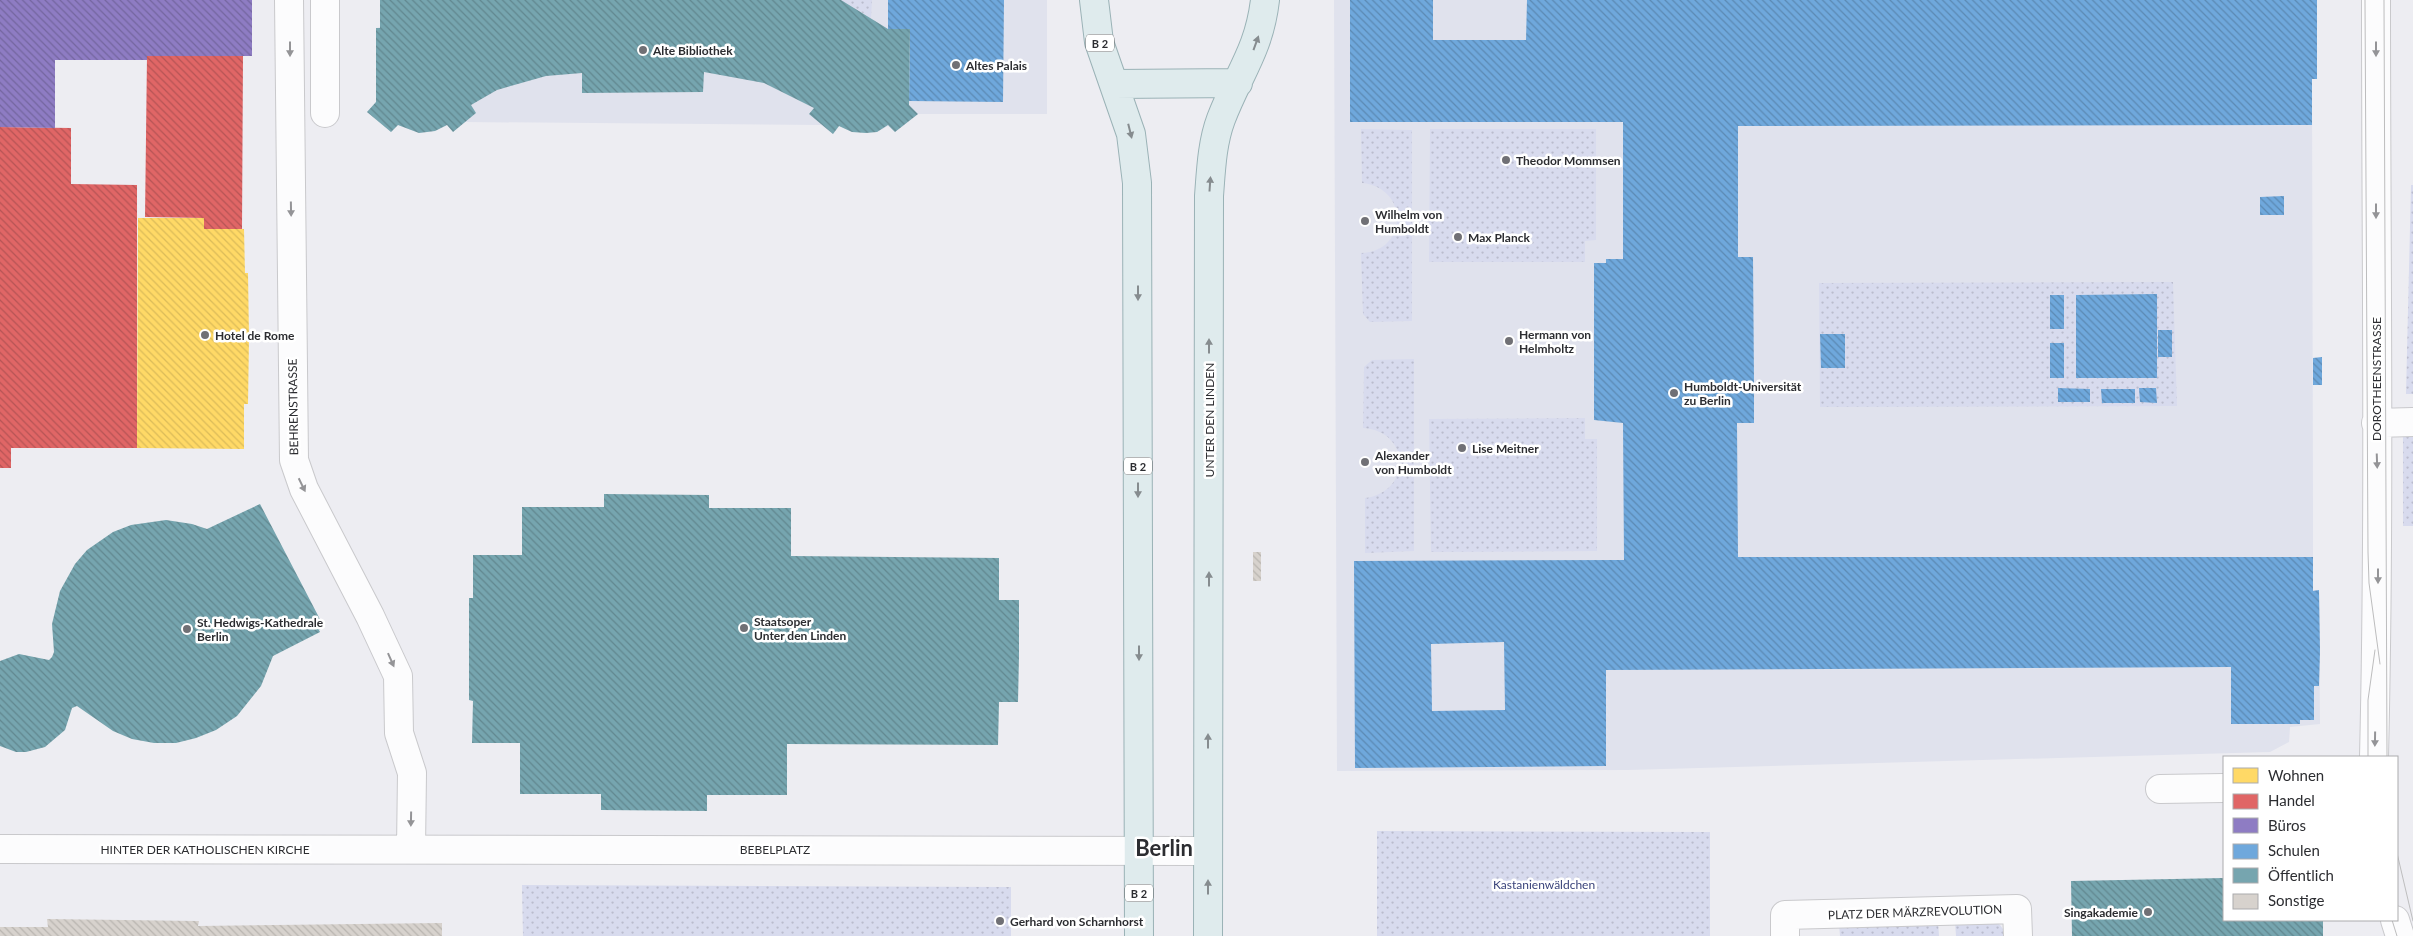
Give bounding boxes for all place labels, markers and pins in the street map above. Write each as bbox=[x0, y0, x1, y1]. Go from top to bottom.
place label: Alte Bibliothek bbox=[652, 43, 733, 58]
marker: Alte Bibliothek bbox=[637, 44, 649, 56]
place label: Altes Palais bbox=[965, 58, 1027, 73]
marker: Altes Palais bbox=[950, 59, 962, 71]
place label: Theodor Mommsen bbox=[1516, 153, 1621, 168]
marker: Theodor Mommsen bbox=[1500, 154, 1512, 166]
place label: Wilhelm von Humboldt bbox=[1375, 207, 1442, 236]
marker: Wilhelm von Humboldt bbox=[1359, 215, 1371, 227]
place label: Max Planck bbox=[1468, 230, 1530, 245]
marker: Max Planck bbox=[1452, 231, 1464, 243]
place label: Hermann von Helmholtz bbox=[1519, 327, 1591, 356]
place label: Hotel de Rome bbox=[215, 328, 295, 343]
marker: Hotel de Rome bbox=[199, 329, 211, 341]
marker: Hermann von Helmholtz bbox=[1503, 335, 1515, 347]
place label: Humboldt-Universität zu Berlin bbox=[1684, 379, 1802, 408]
marker: Humboldt-Universität zu Berlin bbox=[1668, 387, 1680, 399]
place label: Lise Meitner bbox=[1472, 441, 1539, 456]
marker: Lise Meitner bbox=[1456, 442, 1468, 454]
place label: Alexander von Humboldt bbox=[1374, 448, 1452, 477]
marker: Alexander von Humboldt bbox=[1359, 456, 1371, 468]
place label: Staatsoper Unter den Linden bbox=[754, 614, 847, 643]
place label: St. Hedwigs-Kathedrale Berlin bbox=[197, 615, 324, 644]
marker: Staatsoper Unter den Linden bbox=[738, 622, 750, 634]
marker: St. Hedwigs-Kathedrale Berlin bbox=[181, 623, 193, 635]
place label: Singakademie bbox=[2064, 905, 2139, 920]
marker: Singakademie bbox=[2142, 906, 2154, 918]
place label: Gerhard von Scharnhorst bbox=[1010, 914, 1144, 929]
marker: Gerhard von Scharnhorst bbox=[994, 915, 1006, 927]

